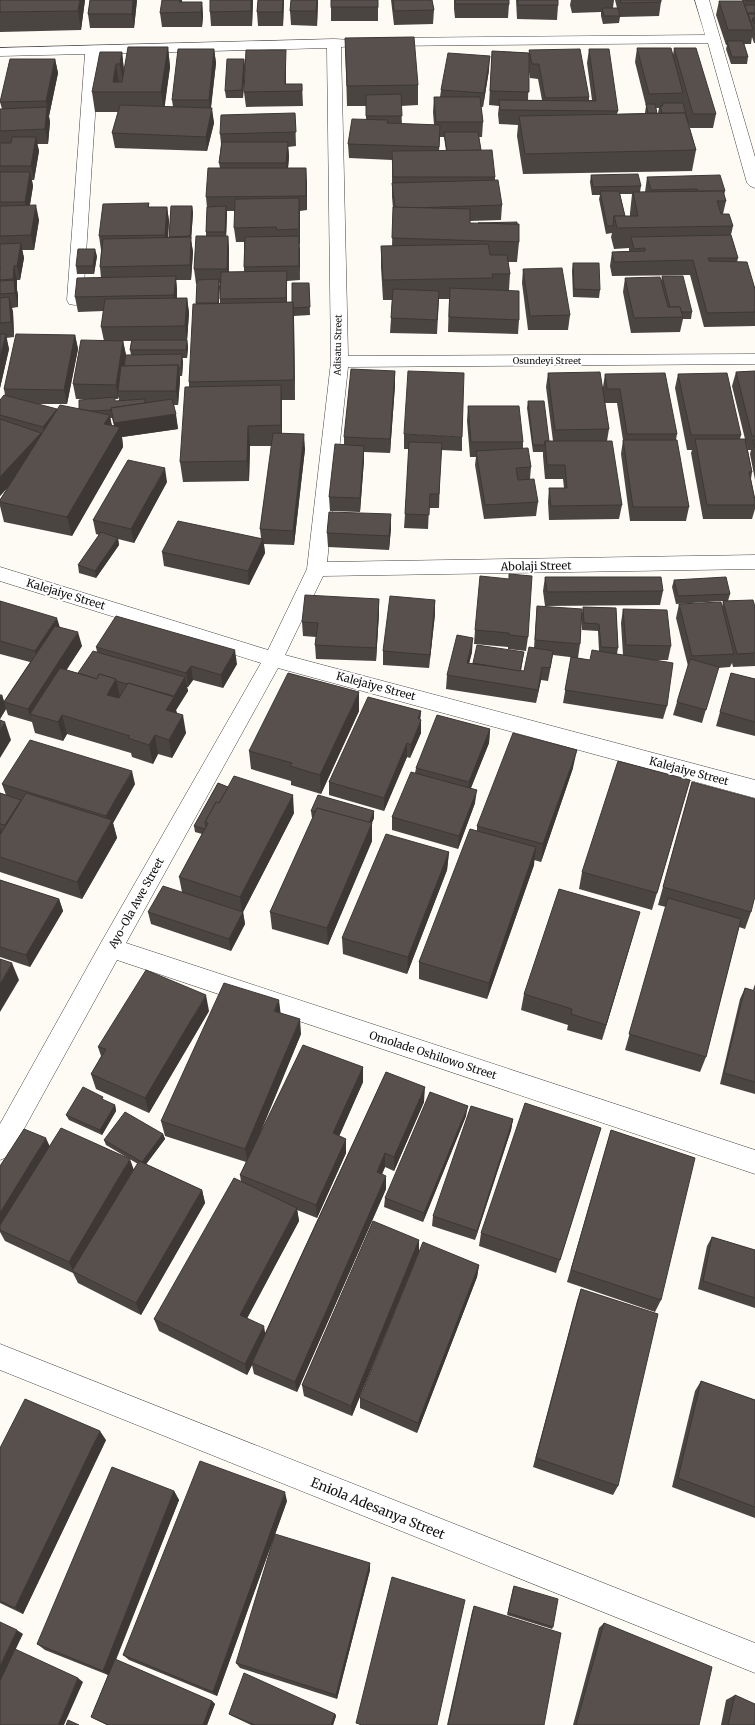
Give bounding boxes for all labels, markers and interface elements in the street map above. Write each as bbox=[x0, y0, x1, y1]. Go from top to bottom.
street label: Adisatu Street bbox=[331, 314, 344, 377]
street label: Osundeyi Street bbox=[513, 355, 582, 366]
street label: Abolaji Street bbox=[499, 558, 572, 574]
street label: Kalejaiye Street bbox=[25, 575, 108, 613]
street label: Kalejaiye Street bbox=[335, 669, 418, 704]
street label: Kalejaiye Street bbox=[648, 754, 731, 789]
street label: Ayo-Ola Awe Street bbox=[105, 855, 167, 952]
street label: Omolade Oshilowo Street bbox=[367, 1028, 499, 1082]
street label: Eniola Adesanya Street bbox=[308, 1474, 447, 1543]

